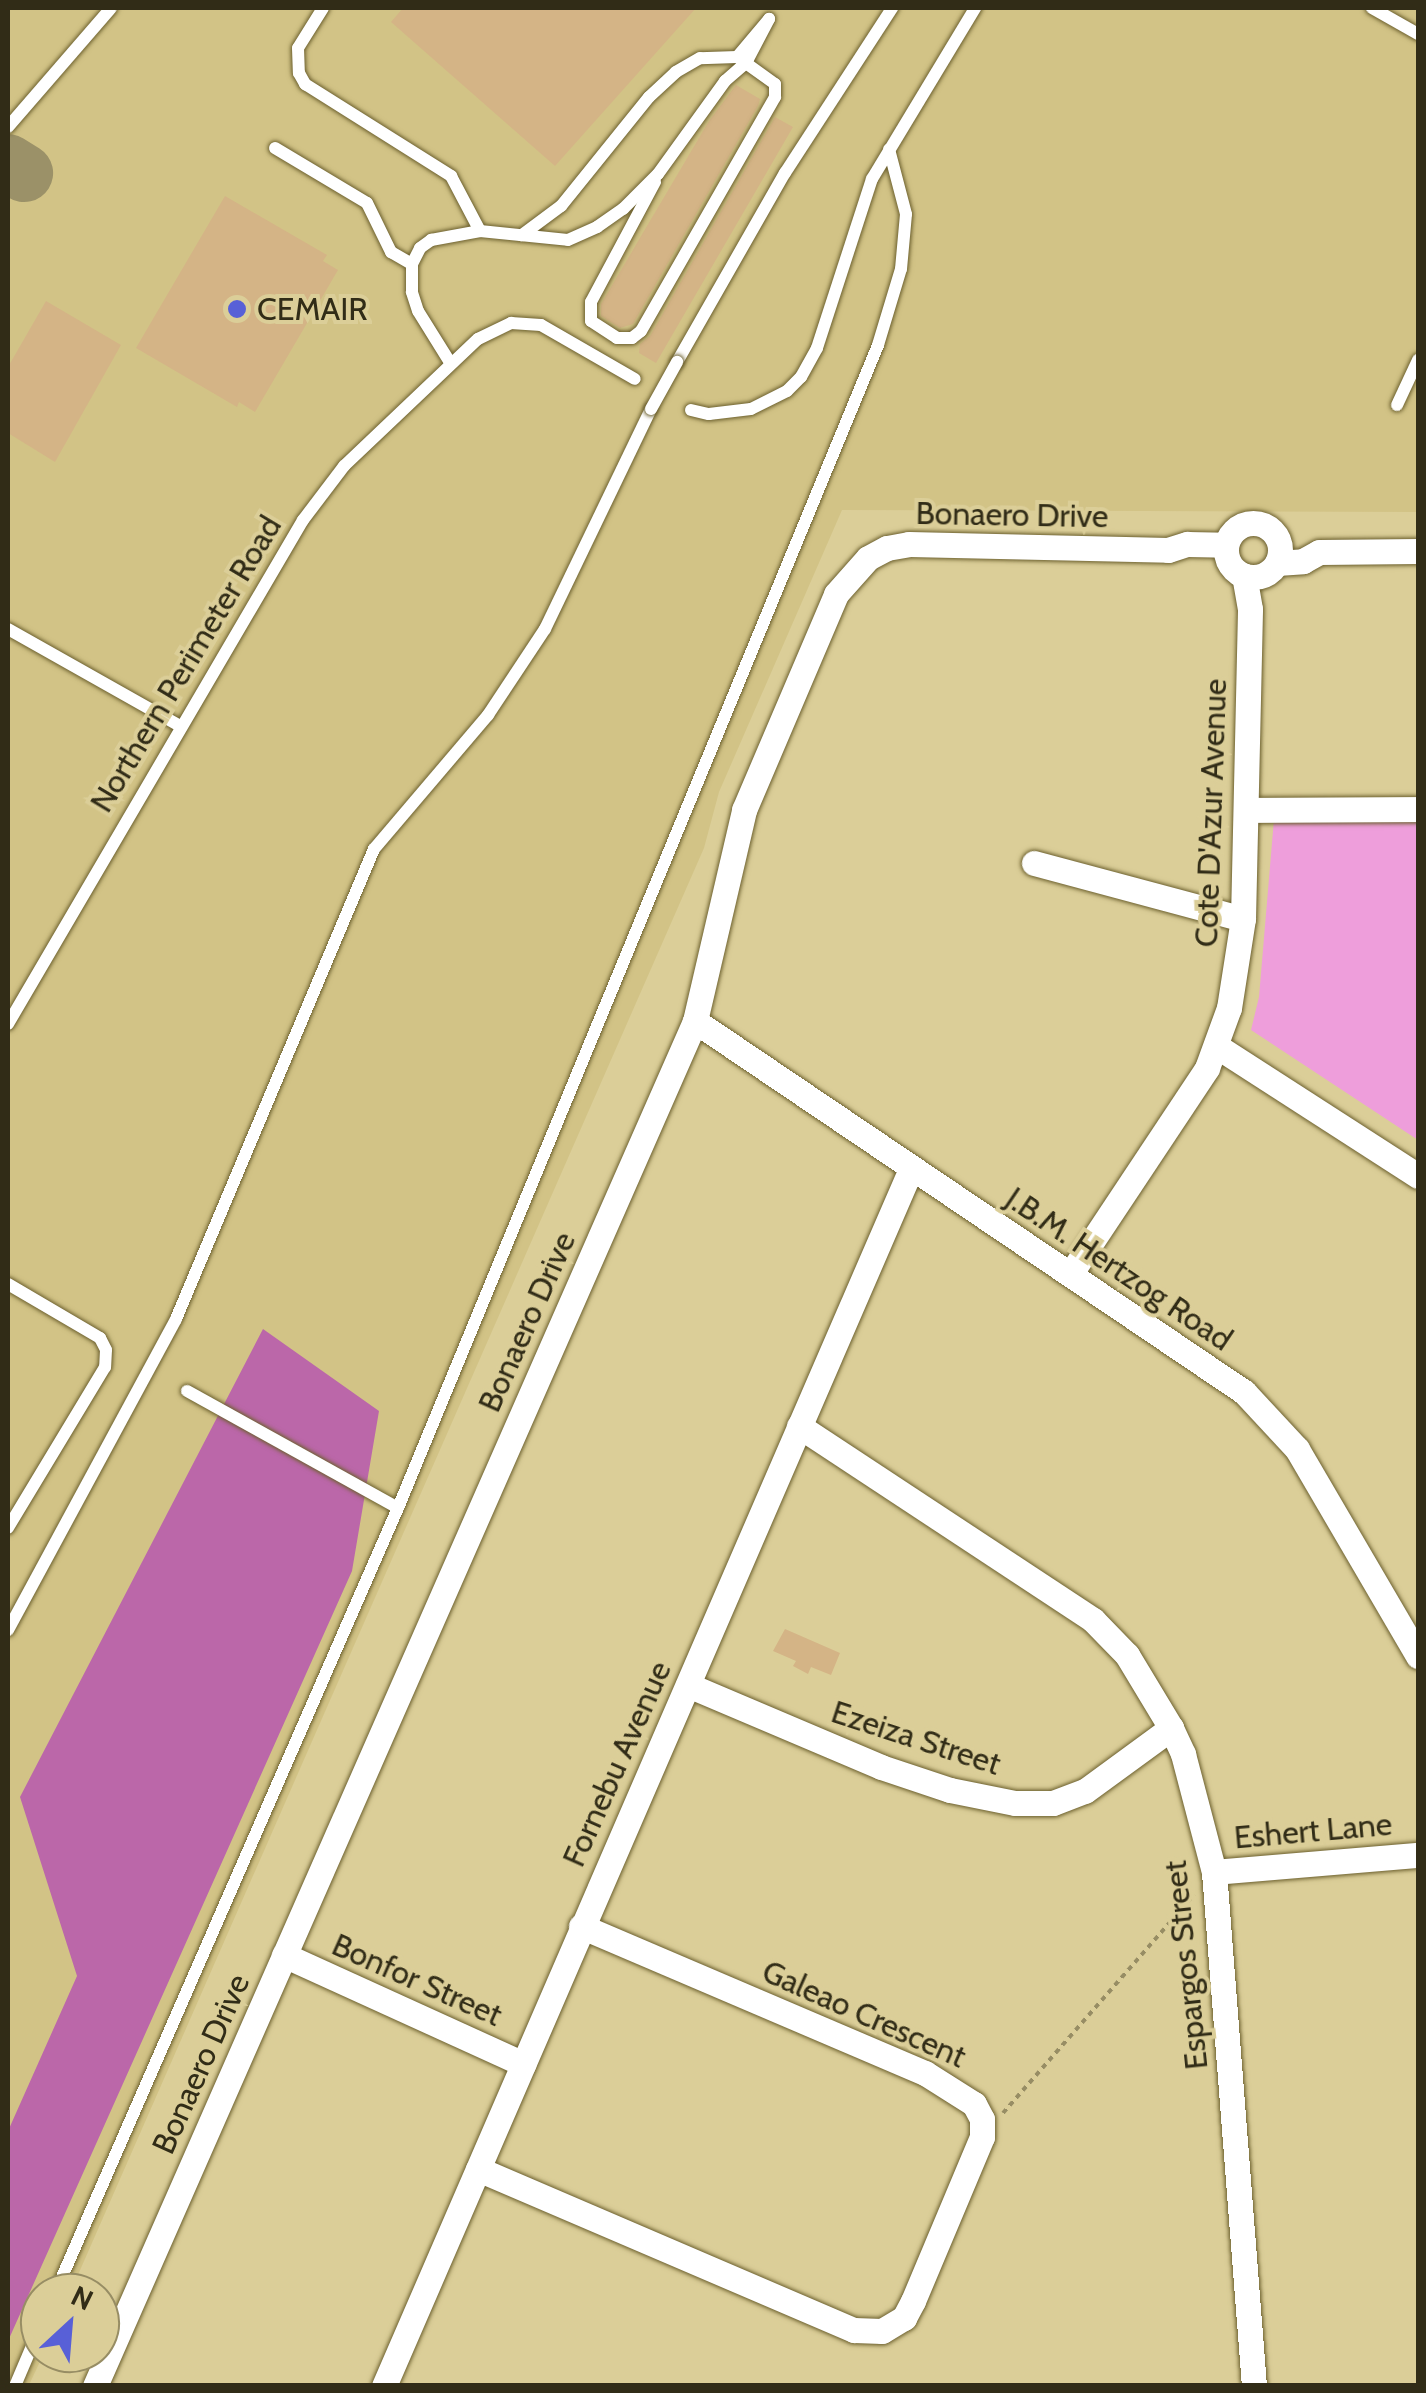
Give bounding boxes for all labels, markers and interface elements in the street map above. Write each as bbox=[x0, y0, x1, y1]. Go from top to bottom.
place label: CEMAIR bbox=[257, 290, 368, 328]
marker: CEMAIR bbox=[226, 298, 248, 320]
street label: Bonaero Drive bbox=[915, 494, 1109, 536]
street label: Northern Perimeter Road bbox=[82, 509, 290, 819]
street label: Cote D'Azur Avenue bbox=[1187, 678, 1235, 948]
street label: J.B.M. Hertzog Road bbox=[999, 1179, 1239, 1359]
street label: Bonaero Drive bbox=[470, 1226, 584, 1418]
street label: Fornebu Avenue bbox=[555, 1655, 679, 1873]
street label: Ezeiza Street bbox=[827, 1693, 1005, 1783]
street label: Eshert Lane bbox=[1232, 1805, 1394, 1857]
street label: Espargos Street bbox=[1156, 1858, 1216, 2072]
street label: Bonfor Street bbox=[326, 1925, 508, 2035]
street label: Galeao Crescent bbox=[756, 1952, 972, 2076]
street label: Bonaero Drive bbox=[144, 1968, 258, 2160]
north arrow bbox=[20, 2273, 120, 2373]
text: N bbox=[66, 2278, 99, 2317]

